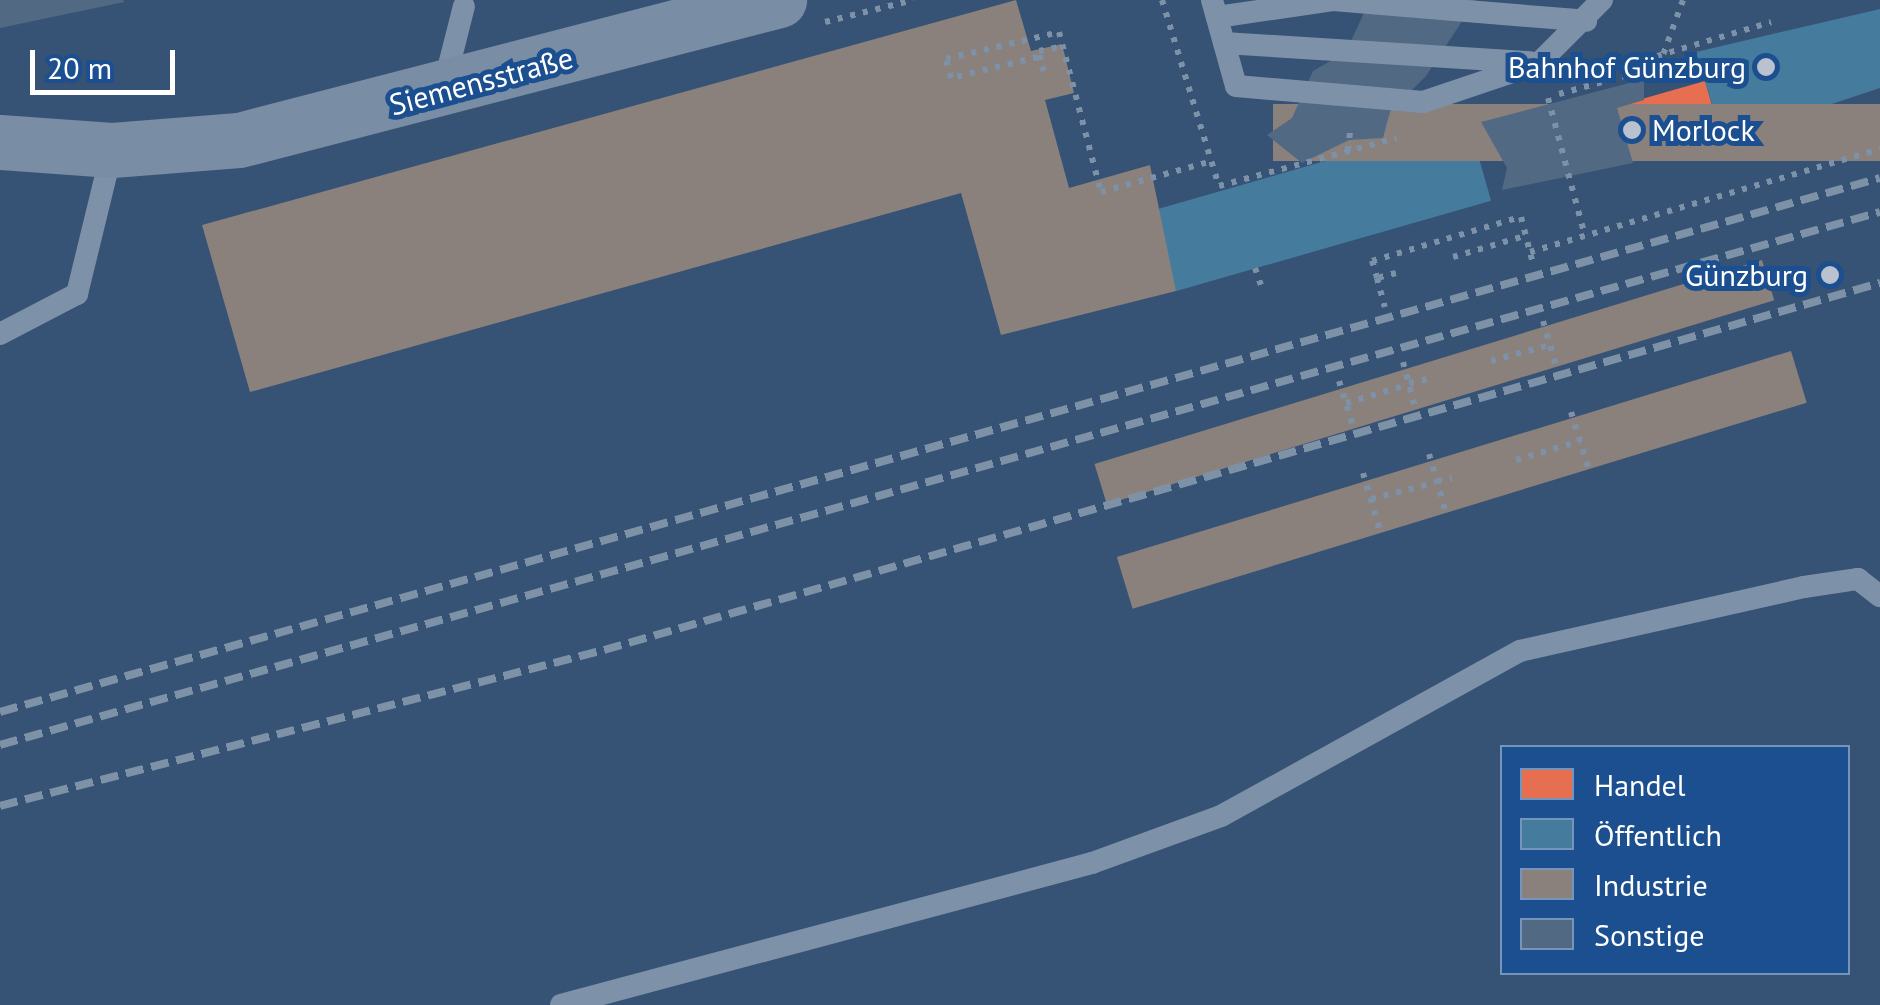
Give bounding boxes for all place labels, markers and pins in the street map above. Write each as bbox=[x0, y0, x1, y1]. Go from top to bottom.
place label: Bahnhof Günzburg bbox=[1508, 49, 1746, 85]
marker: Bahnhof Günzburg bbox=[1755, 56, 1777, 78]
place label: Morlock bbox=[1652, 112, 1755, 148]
marker: Morlock bbox=[1621, 119, 1643, 141]
place label: Günzburg bbox=[1685, 257, 1808, 293]
marker: Günzburg bbox=[1817, 262, 1843, 288]

